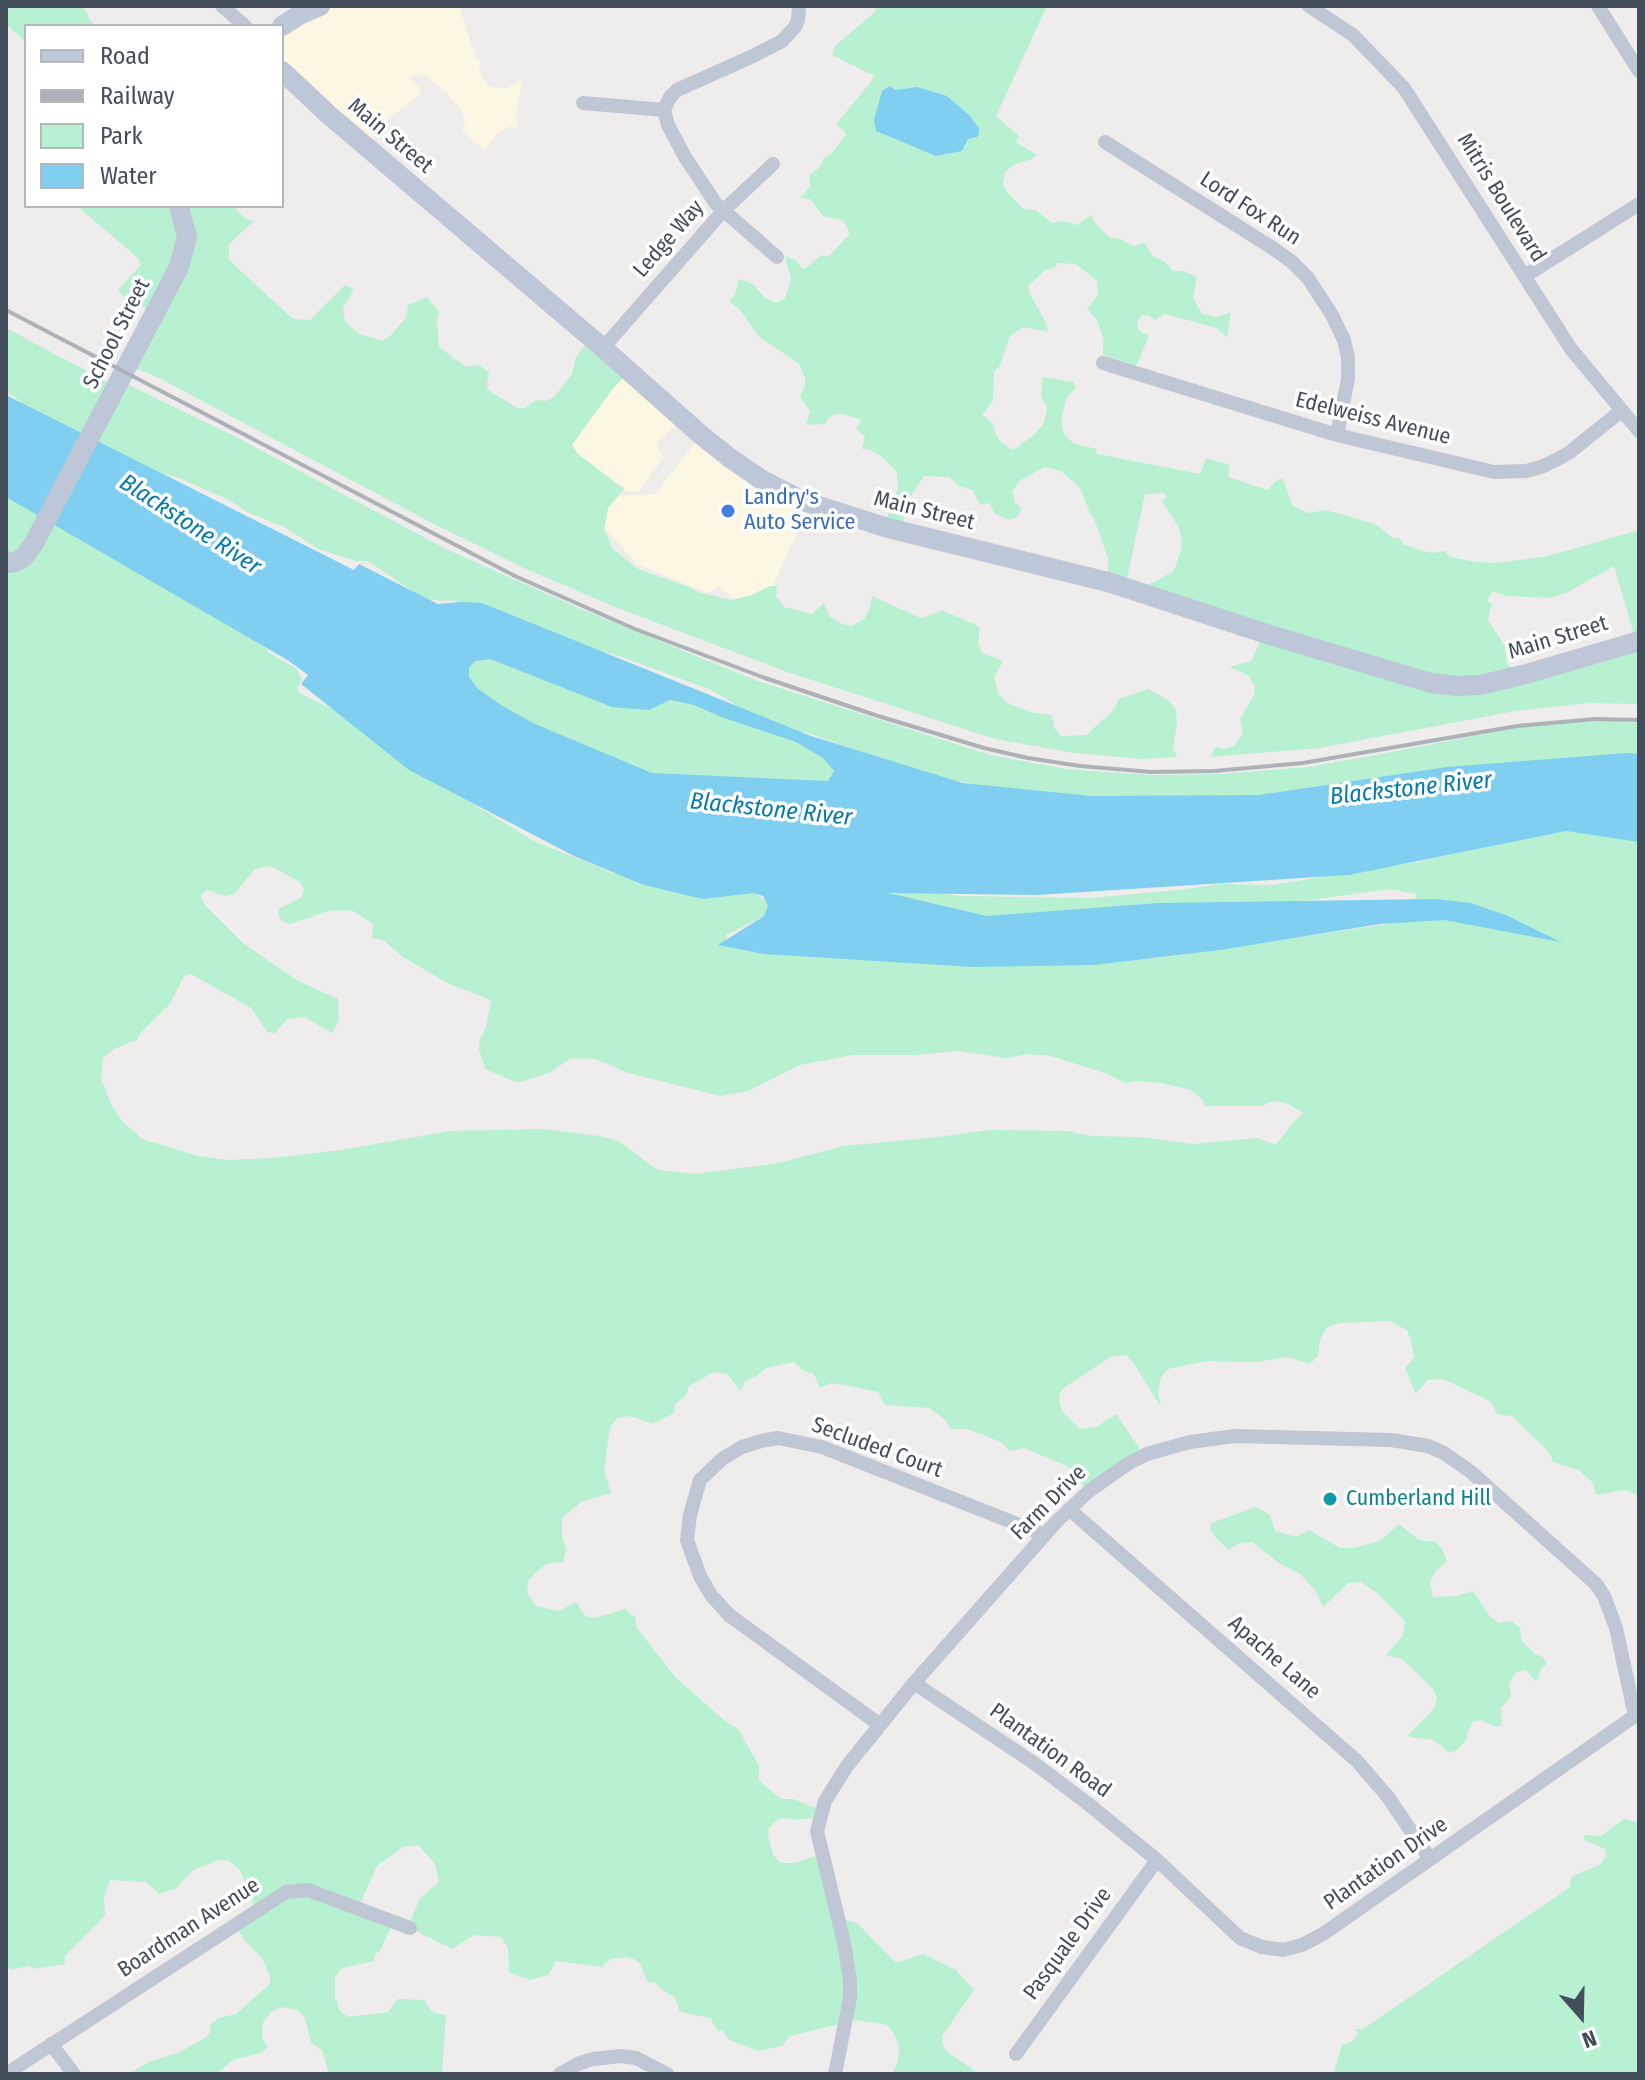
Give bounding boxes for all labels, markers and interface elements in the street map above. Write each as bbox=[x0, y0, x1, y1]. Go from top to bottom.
legend bbox=[24, 24, 284, 208]
text: Road bbox=[100, 42, 150, 70]
text: Railway bbox=[100, 82, 175, 110]
street label: Main Street bbox=[342, 93, 438, 179]
text: Park bbox=[100, 122, 143, 150]
street label: Mitris Boulevard bbox=[1451, 129, 1551, 267]
text: Water bbox=[100, 162, 157, 190]
street label: Lord Fox Run bbox=[1195, 167, 1305, 251]
street label: Ledge Way bbox=[628, 195, 710, 283]
street label: School Street bbox=[78, 274, 156, 394]
street label: Edelweiss Avenue bbox=[1293, 387, 1453, 451]
water label: Blackstone River bbox=[114, 469, 266, 581]
place label: Landry's Auto Service bbox=[744, 485, 855, 536]
street label: Main Street bbox=[871, 486, 977, 536]
marker: Landry's Auto Service bbox=[719, 502, 737, 520]
street label: Main Street bbox=[1505, 610, 1611, 666]
water label: Blackstone River bbox=[1329, 766, 1493, 812]
water label: Blackstone River bbox=[689, 787, 853, 833]
street label: Secluded Court bbox=[808, 1412, 946, 1484]
street label: Farm Drive bbox=[1006, 1460, 1092, 1546]
place label: Cumberland Hill bbox=[1346, 1486, 1491, 1512]
marker: Cumberland Hill bbox=[1321, 1490, 1339, 1508]
street label: Apache Lane bbox=[1222, 1611, 1326, 1705]
street label: Plantation Road bbox=[984, 1698, 1116, 1804]
street label: Plantation Drive bbox=[1319, 1812, 1453, 1916]
street label: Boardman Avenue bbox=[113, 1872, 265, 1984]
street label: Pasquale Drive bbox=[1018, 1883, 1118, 2005]
north arrow bbox=[1541, 1976, 1621, 2056]
text: N bbox=[1579, 2024, 1600, 2054]

